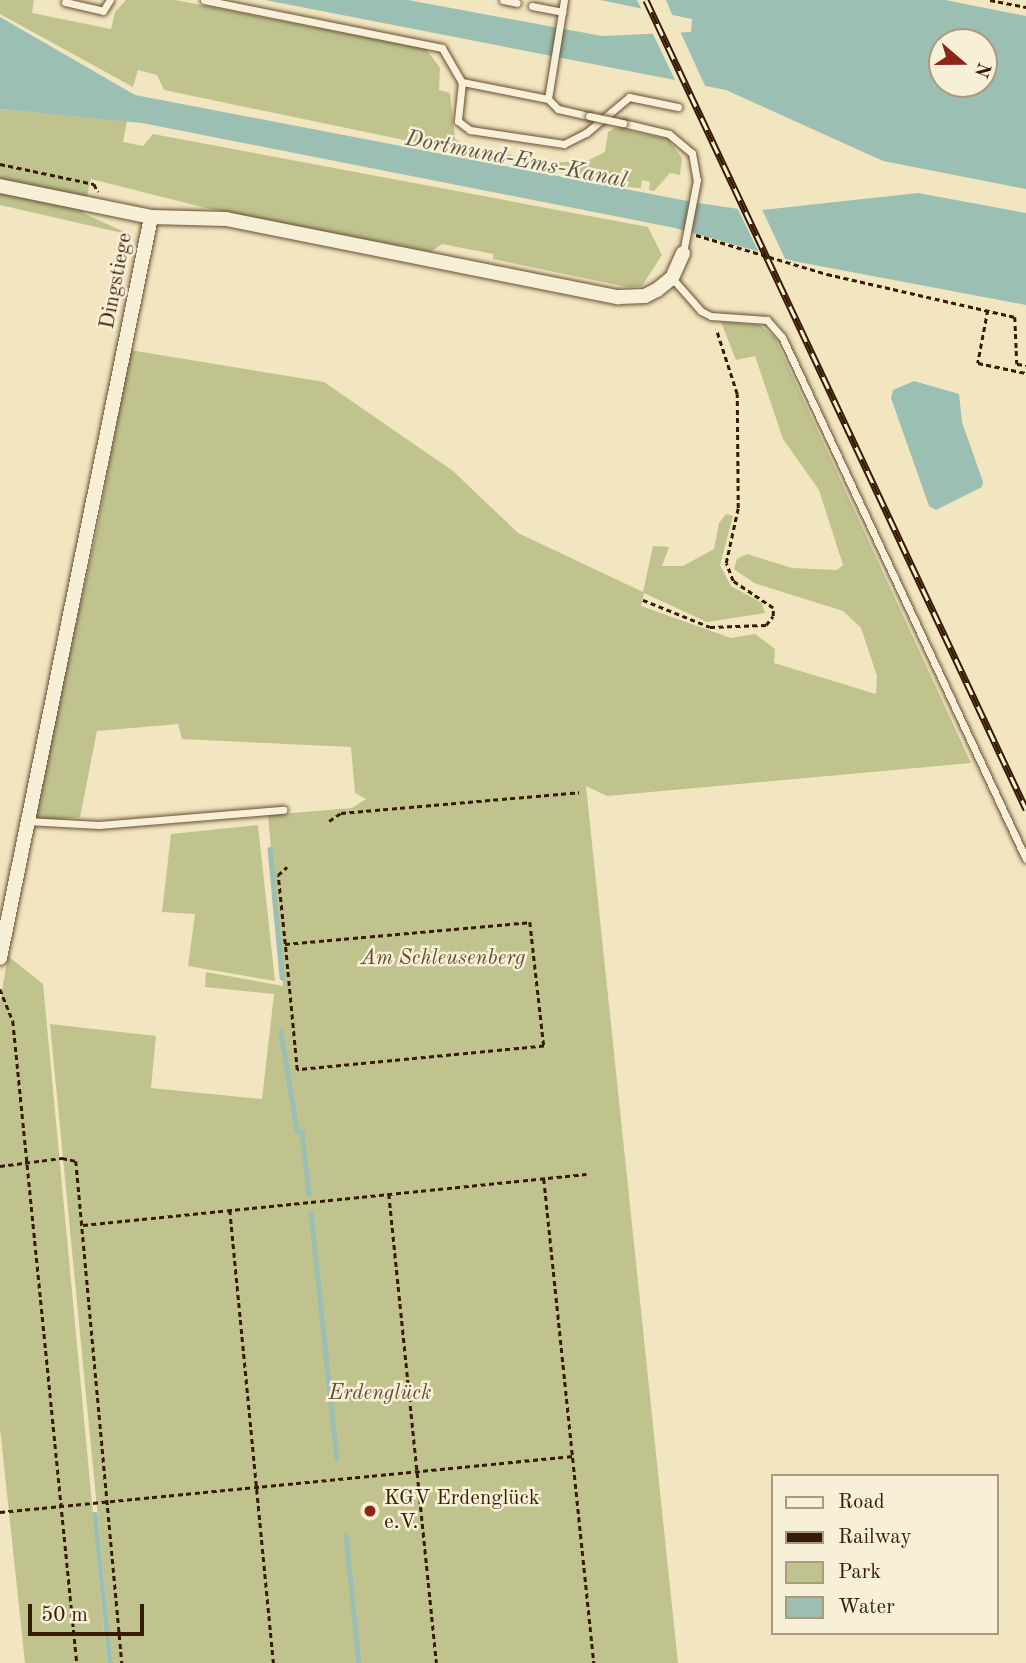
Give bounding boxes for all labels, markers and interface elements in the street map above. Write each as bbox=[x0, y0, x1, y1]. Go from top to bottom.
north arrow bbox=[928, 28, 998, 98]
text: N bbox=[970, 60, 993, 80]
water label: Dortmund-Ems-Kanal bbox=[403, 125, 629, 195]
street label: Dingstiege bbox=[95, 231, 139, 331]
park label: Am Schleusenberg bbox=[361, 946, 525, 972]
park label: Erdenglück bbox=[329, 1381, 431, 1407]
legend bbox=[771, 1474, 998, 1635]
place label: KGV Erdenglück e.V. bbox=[384, 1486, 540, 1536]
text: Road bbox=[838, 1492, 885, 1513]
marker: KGV Erdenglück e.V. bbox=[362, 1503, 378, 1519]
text: Railway bbox=[838, 1527, 912, 1548]
text: Park bbox=[838, 1562, 881, 1583]
scale bar bbox=[32, 1590, 147, 1634]
text: Water bbox=[838, 1597, 895, 1618]
text: 50 m bbox=[41, 1605, 88, 1626]

